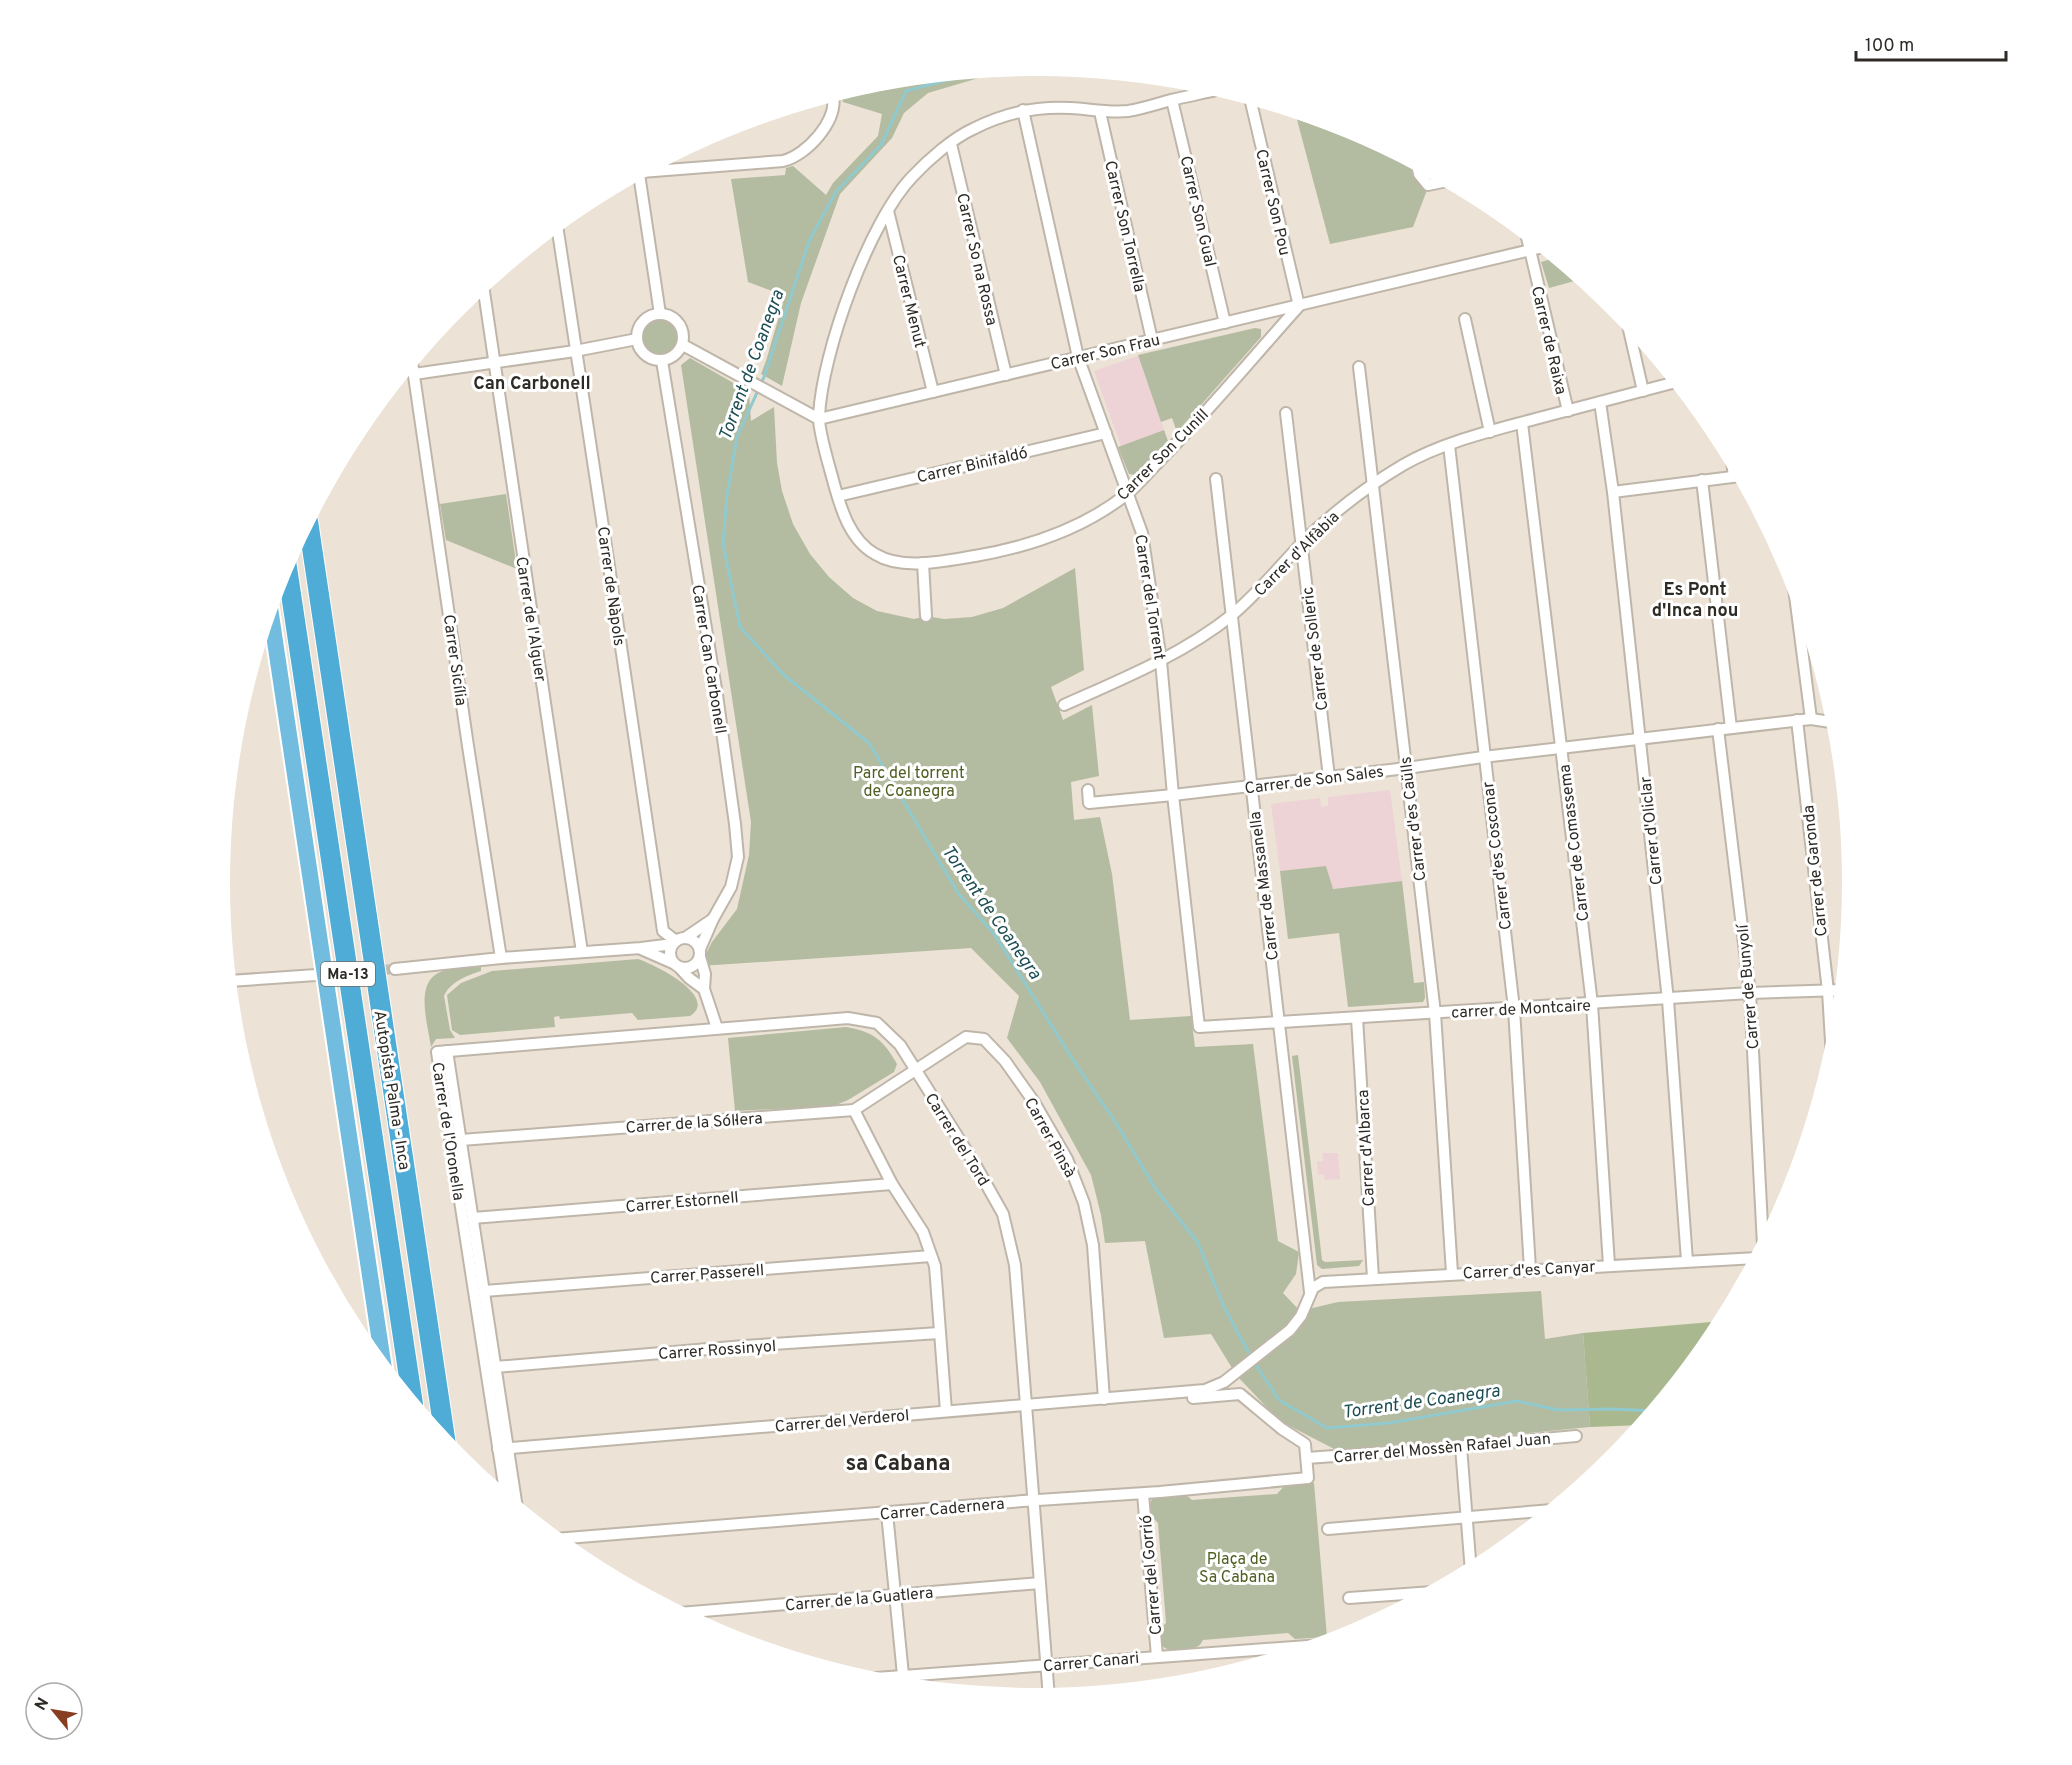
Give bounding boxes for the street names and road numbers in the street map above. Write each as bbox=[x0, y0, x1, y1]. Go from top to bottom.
street label: Carrer Son Pou bbox=[1250, 147, 1294, 258]
street label: Carrer Son Gual bbox=[1175, 154, 1220, 269]
street label: Carrer Son Torrella bbox=[1099, 159, 1149, 294]
street label: Carrer So na Rossa bbox=[951, 191, 1001, 328]
street label: Carrer Menut bbox=[887, 253, 929, 350]
street label: Carrer de Raixa bbox=[1526, 284, 1570, 396]
street label: Carrer Son Frau bbox=[1049, 331, 1162, 375]
street label: Carrer Son Cunill bbox=[1113, 405, 1213, 505]
street label: Carrer Binifaldó bbox=[915, 443, 1030, 488]
street label: Carrer d'Alfàbia bbox=[1251, 508, 1344, 601]
street label: Carrer de Nàpols bbox=[592, 525, 628, 647]
street label: Carrer del Torrent bbox=[1129, 533, 1169, 662]
street label: Carrer de l'Alguer bbox=[510, 555, 550, 683]
street label: Carrer Can Carbonell bbox=[686, 583, 730, 735]
street label: Carrer de Solleric bbox=[1298, 586, 1334, 712]
street label: Carrer Sicília bbox=[438, 613, 470, 707]
street label: Carrer d'es Caülls bbox=[1396, 755, 1432, 882]
street label: Carrer de Son Sales bbox=[1243, 763, 1385, 799]
street label: Carrer de Comassema bbox=[1555, 763, 1595, 922]
street label: Carrer d'Oliclar bbox=[1636, 775, 1668, 886]
street label: Carrer d'es Cosconar bbox=[1479, 780, 1517, 931]
street label: Carrer de Garonda bbox=[1799, 804, 1833, 937]
street label: Carrer de Massanella bbox=[1246, 810, 1284, 961]
street label: Carrer de Bunyolí bbox=[1733, 922, 1764, 1050]
road number: Ma-13 bbox=[321, 962, 375, 986]
street label: carrer de Montcaire bbox=[1451, 996, 1591, 1024]
street label: Autopista Palma - Inca bbox=[369, 1009, 414, 1172]
street label: Carrer de l'Oronella bbox=[426, 1061, 468, 1202]
street label: Carrer d'Albarca bbox=[1354, 1089, 1380, 1207]
street label: Carrer del Tord bbox=[920, 1090, 993, 1190]
street label: Carrer Pinsà bbox=[1019, 1094, 1079, 1182]
street label: Carrer de la Sól·lera bbox=[625, 1109, 763, 1139]
street label: Carrer Estornell bbox=[625, 1188, 740, 1218]
street label: Carrer d'es Canyar bbox=[1462, 1258, 1596, 1284]
street label: Carrer Passerell bbox=[649, 1261, 765, 1289]
street label: Carrer Rossinyol bbox=[657, 1337, 777, 1365]
street label: Carrer del Verderol bbox=[774, 1406, 910, 1438]
street label: Carrer del Mossèn Rafael Juan bbox=[1333, 1430, 1552, 1468]
street label: Carrer Cadernera bbox=[879, 1495, 1005, 1525]
street label: Carrer del Gorrió bbox=[1137, 1514, 1167, 1636]
street label: Carrer de la Guatlera bbox=[784, 1584, 934, 1616]
street label: Carrer Canari bbox=[1042, 1649, 1140, 1677]

